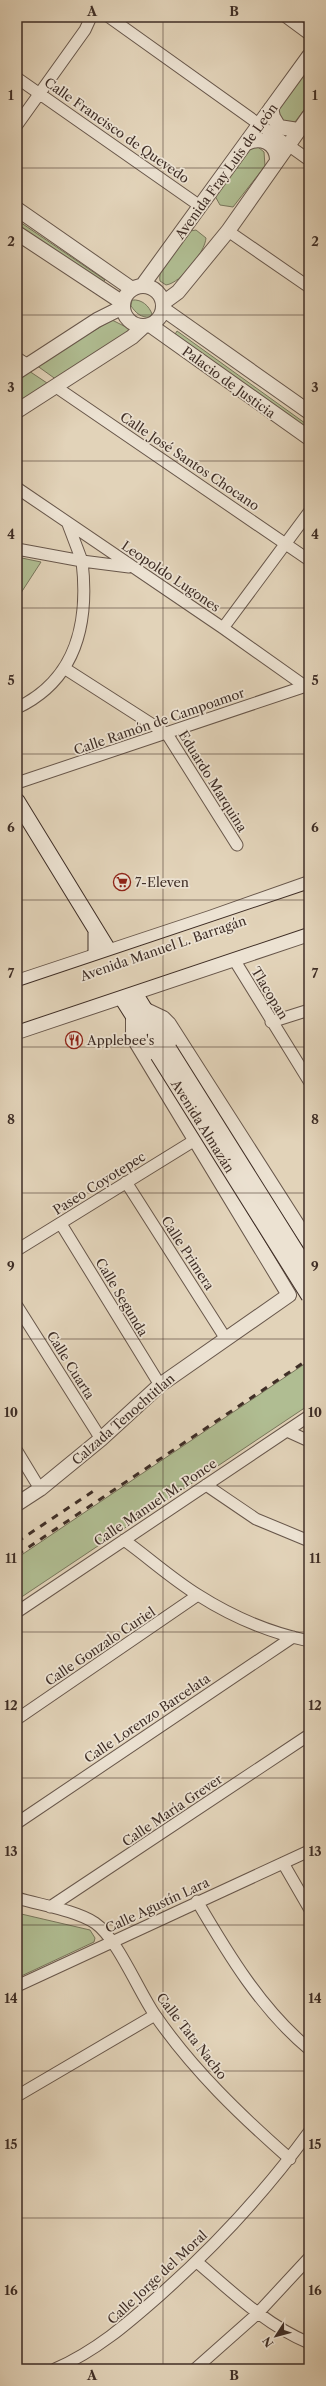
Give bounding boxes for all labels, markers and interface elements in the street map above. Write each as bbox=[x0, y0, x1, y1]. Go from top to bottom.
text: A bbox=[86, 3, 98, 19]
text: B bbox=[229, 3, 239, 19]
street label: Calle Francisco de Quevedo bbox=[41, 74, 193, 186]
text: 1 bbox=[8, 87, 14, 103]
text: 1 bbox=[312, 87, 318, 103]
street label: Avenida Fray Luis de León bbox=[171, 100, 281, 243]
text: 2 bbox=[7, 233, 15, 249]
text: 2 bbox=[311, 233, 319, 249]
street label: Palacio de Justicia bbox=[179, 343, 279, 421]
text: 3 bbox=[7, 379, 15, 395]
text: 3 bbox=[311, 379, 319, 395]
street label: Calle José Santos Chocano bbox=[117, 408, 263, 514]
text: 4 bbox=[7, 526, 15, 542]
text: 4 bbox=[311, 526, 319, 542]
street label: Leopoldo Lugones bbox=[119, 537, 224, 615]
text: 5 bbox=[7, 672, 15, 688]
text: 5 bbox=[311, 672, 319, 688]
street label: Calle Ramón de Campoamor bbox=[72, 684, 247, 758]
street label: Eduardo Marquina bbox=[175, 727, 251, 835]
text: 6 bbox=[7, 819, 15, 835]
text: 6 bbox=[311, 819, 319, 835]
supermarket icon: 7-Eleven bbox=[112, 872, 132, 892]
place label: 7-Eleven bbox=[135, 874, 189, 890]
street label: Avenida Manuel L. Barragán bbox=[77, 912, 248, 984]
street label: Tlacopan bbox=[248, 964, 292, 1022]
text: 7 bbox=[8, 965, 15, 981]
text: 7 bbox=[312, 965, 319, 981]
restaurant icon: Applebee's bbox=[64, 1030, 84, 1050]
place label: Applebee's bbox=[86, 1032, 155, 1048]
street label: Avenida Almazán bbox=[167, 1076, 238, 1175]
text: 8 bbox=[7, 1111, 15, 1127]
text: 8 bbox=[311, 1111, 319, 1127]
street label: Paseo Coyotepec bbox=[50, 1148, 148, 1218]
street label: Calle Primera bbox=[158, 1213, 218, 1293]
street label: Calle Segunda bbox=[92, 1255, 152, 1339]
text: 9 bbox=[7, 1258, 15, 1274]
text: 9 bbox=[311, 1258, 319, 1274]
street label: Calle Cuarta bbox=[44, 1328, 98, 1402]
street label: Calzada Tenochtitlan bbox=[68, 1370, 178, 1468]
text: 10 bbox=[4, 1404, 18, 1420]
text: 10 bbox=[308, 1404, 322, 1420]
street label: Calle Manuel M. Ponce bbox=[91, 1455, 219, 1549]
text: 11 bbox=[5, 1550, 17, 1566]
text: 11 bbox=[309, 1550, 321, 1566]
street label: Calle Gonzalo Curiel bbox=[42, 1603, 158, 1689]
street label: Calle Lorenzo Barcelata bbox=[81, 1670, 213, 1766]
text: 12 bbox=[4, 1697, 18, 1713]
text: 12 bbox=[308, 1697, 322, 1713]
street label: Calle María Grever bbox=[119, 1770, 225, 1849]
text: 13 bbox=[4, 1843, 18, 1859]
text: 13 bbox=[308, 1843, 322, 1859]
street label: Calle Agustín Lara bbox=[103, 1874, 212, 1936]
text: 14 bbox=[4, 1990, 18, 2006]
street label: Calle Tata Nacho bbox=[153, 1990, 231, 2082]
text: 14 bbox=[308, 1990, 322, 2006]
text: 15 bbox=[4, 2136, 18, 2152]
text: 15 bbox=[308, 2136, 322, 2152]
street label: Calle Jorge del Moral bbox=[104, 2227, 210, 2327]
text: 16 bbox=[4, 2282, 18, 2298]
text: 16 bbox=[308, 2282, 322, 2298]
north arrow bbox=[256, 2316, 296, 2356]
text: N bbox=[259, 2334, 276, 2350]
text: A bbox=[86, 2367, 98, 2383]
text: B bbox=[229, 2367, 239, 2383]

